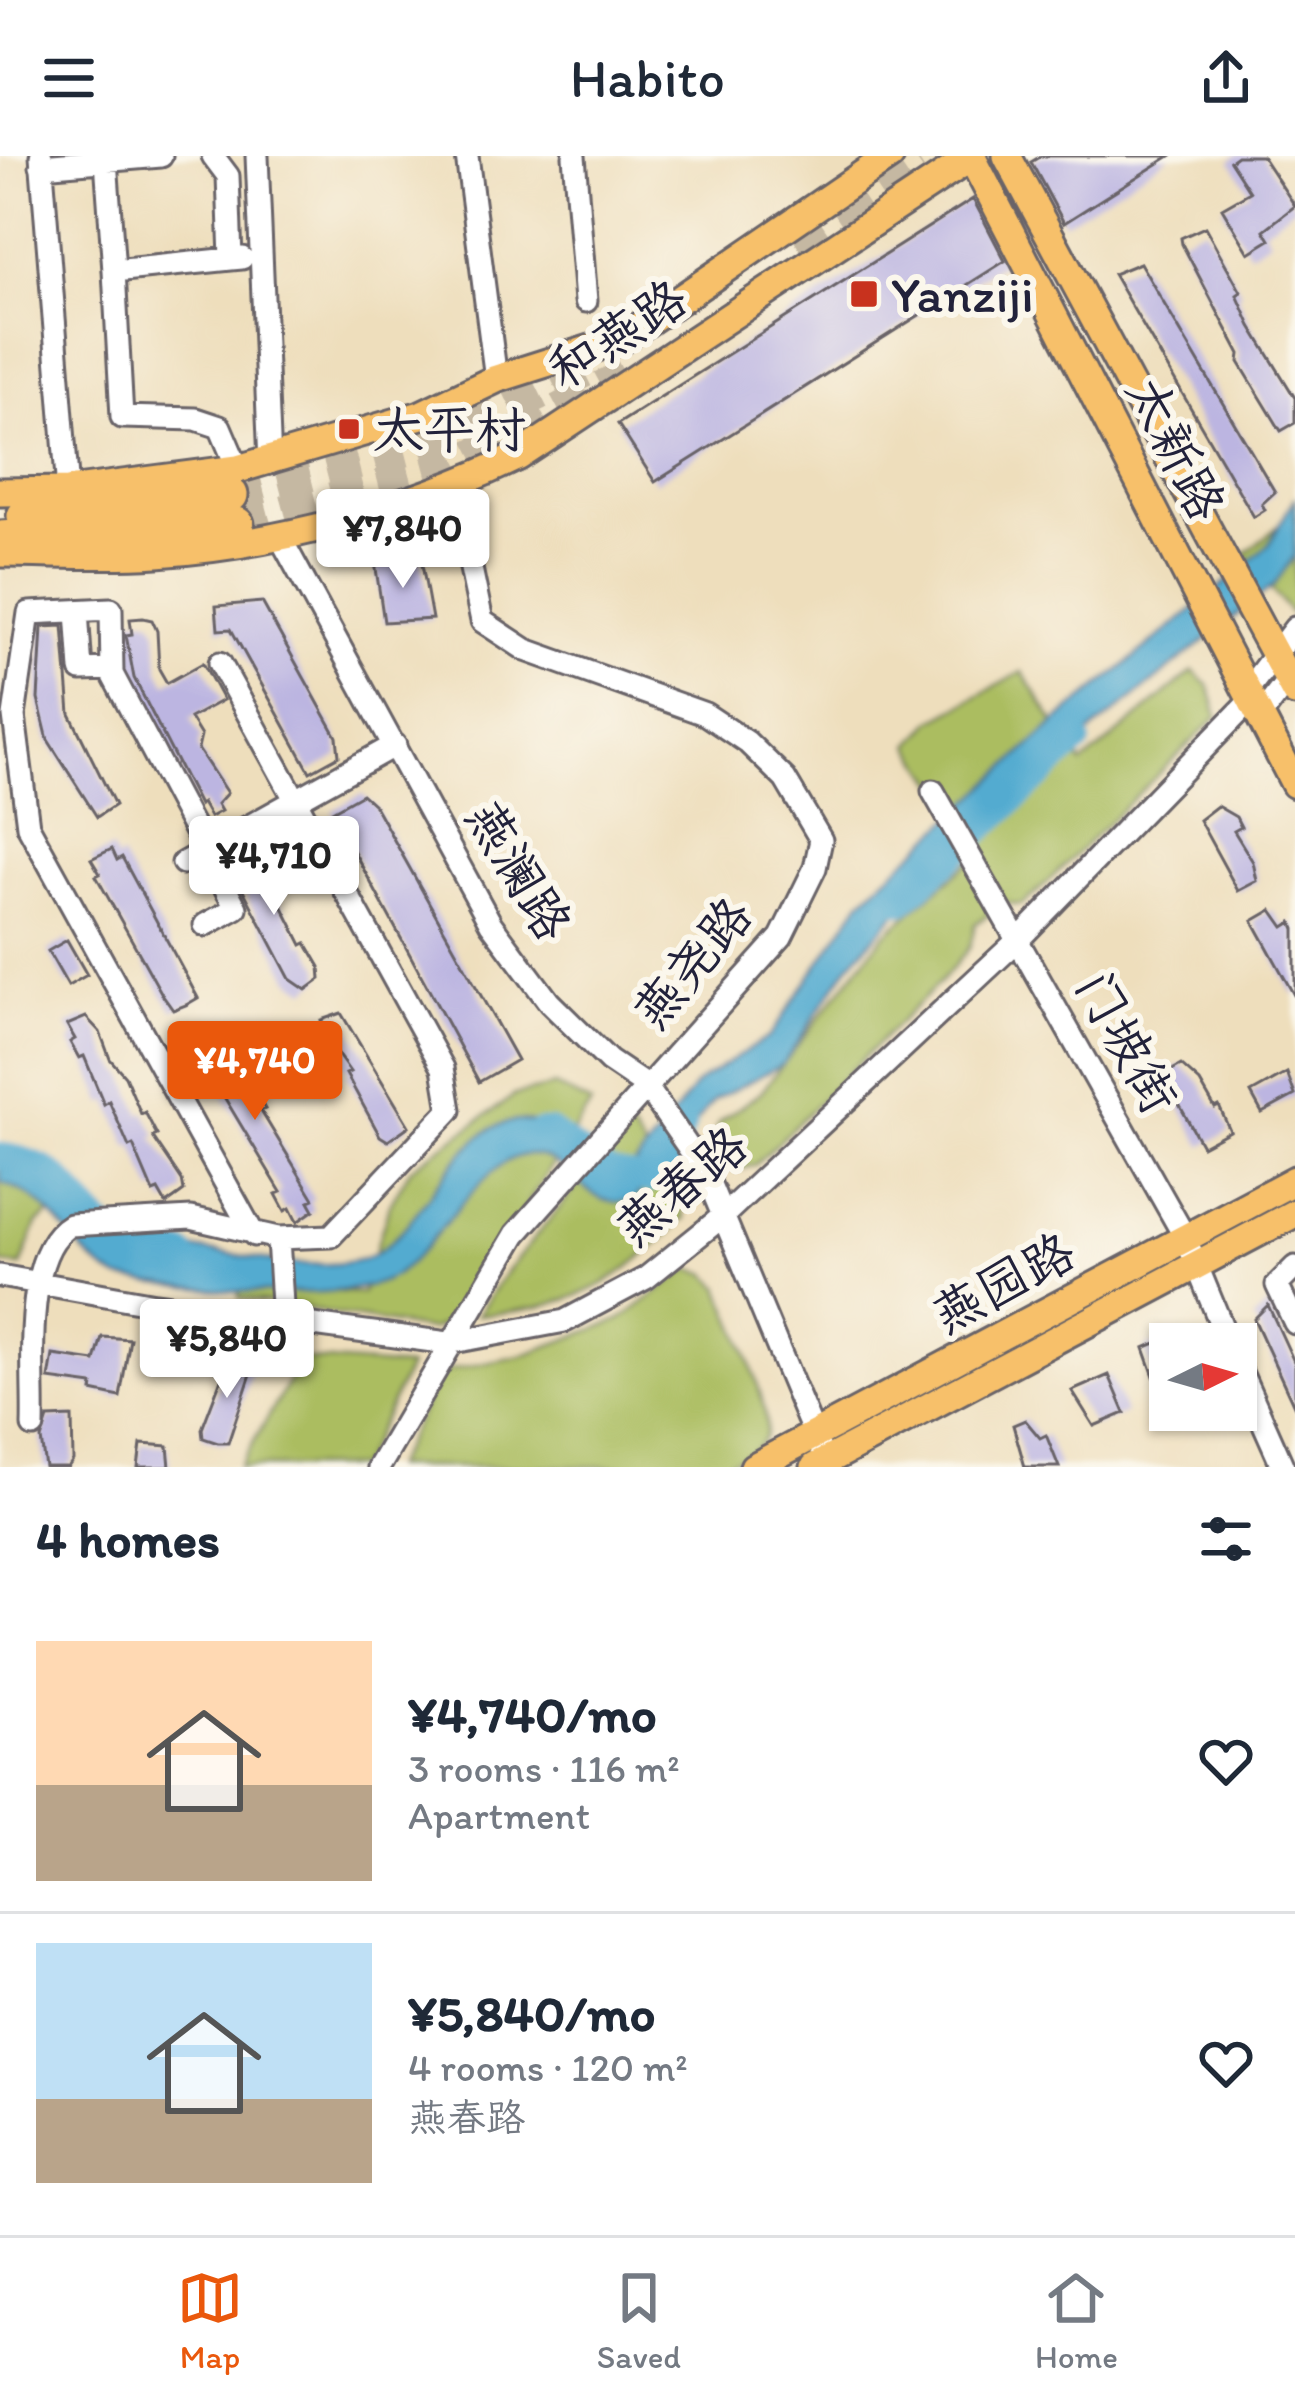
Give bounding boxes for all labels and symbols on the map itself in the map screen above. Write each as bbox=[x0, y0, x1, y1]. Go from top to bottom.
place label: Yanziji bbox=[891, 264, 1034, 325]
street label: 和燕路 bbox=[536, 267, 698, 401]
marker: Yanziji bbox=[848, 278, 880, 310]
street label: 太新路 bbox=[1114, 366, 1238, 530]
place label: 太平村 bbox=[373, 399, 526, 460]
marker: 太平村 bbox=[336, 416, 362, 442]
pin: ¥7,840 bbox=[305, 489, 501, 591]
street label: 燕澜路 bbox=[453, 789, 585, 951]
pin: ¥4,710 bbox=[176, 816, 372, 918]
street label: 燕尧路 bbox=[619, 885, 765, 1041]
street label: 门坡街 bbox=[1063, 960, 1191, 1124]
pin: ¥4,740 bbox=[157, 1021, 353, 1123]
street label: 燕春路 bbox=[603, 1113, 759, 1259]
street label: 燕园路 bbox=[921, 1220, 1085, 1346]
pin: ¥5,840 bbox=[129, 1299, 325, 1401]
north arrow bbox=[1149, 1323, 1257, 1431]

